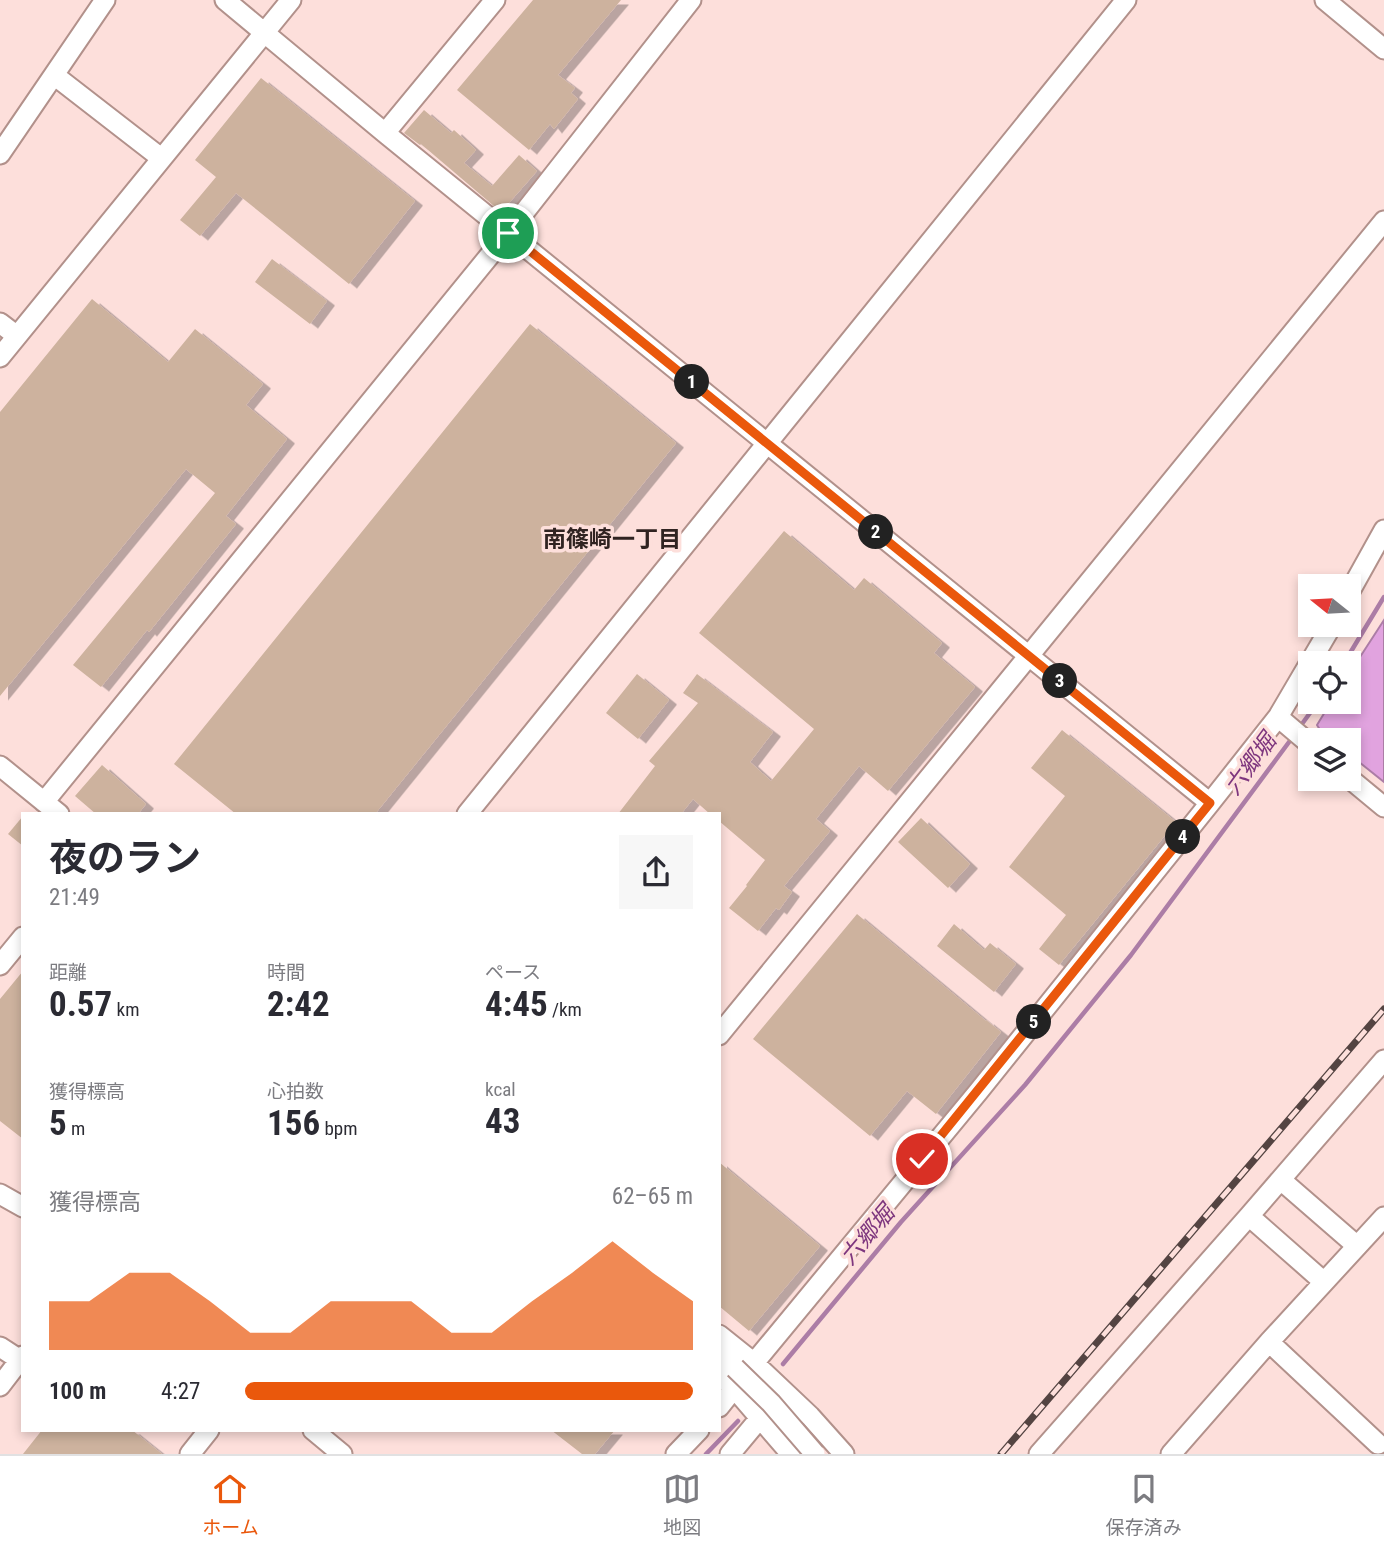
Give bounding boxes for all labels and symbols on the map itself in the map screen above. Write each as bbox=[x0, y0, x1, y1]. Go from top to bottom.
pin bbox=[478, 203, 538, 263]
pin: 1 bbox=[674, 364, 710, 400]
pin: 2 bbox=[858, 514, 894, 550]
district label: 南篠崎一丁目 bbox=[543, 526, 681, 553]
north arrow bbox=[1298, 574, 1362, 637]
pin: 3 bbox=[1042, 664, 1078, 698]
water label: 六郷堀 bbox=[1219, 726, 1283, 800]
pin: 4 bbox=[1166, 820, 1200, 854]
pin: 5 bbox=[1016, 1004, 1052, 1040]
pin bbox=[892, 1129, 952, 1189]
water label: 六郷堀 bbox=[835, 1198, 902, 1270]

